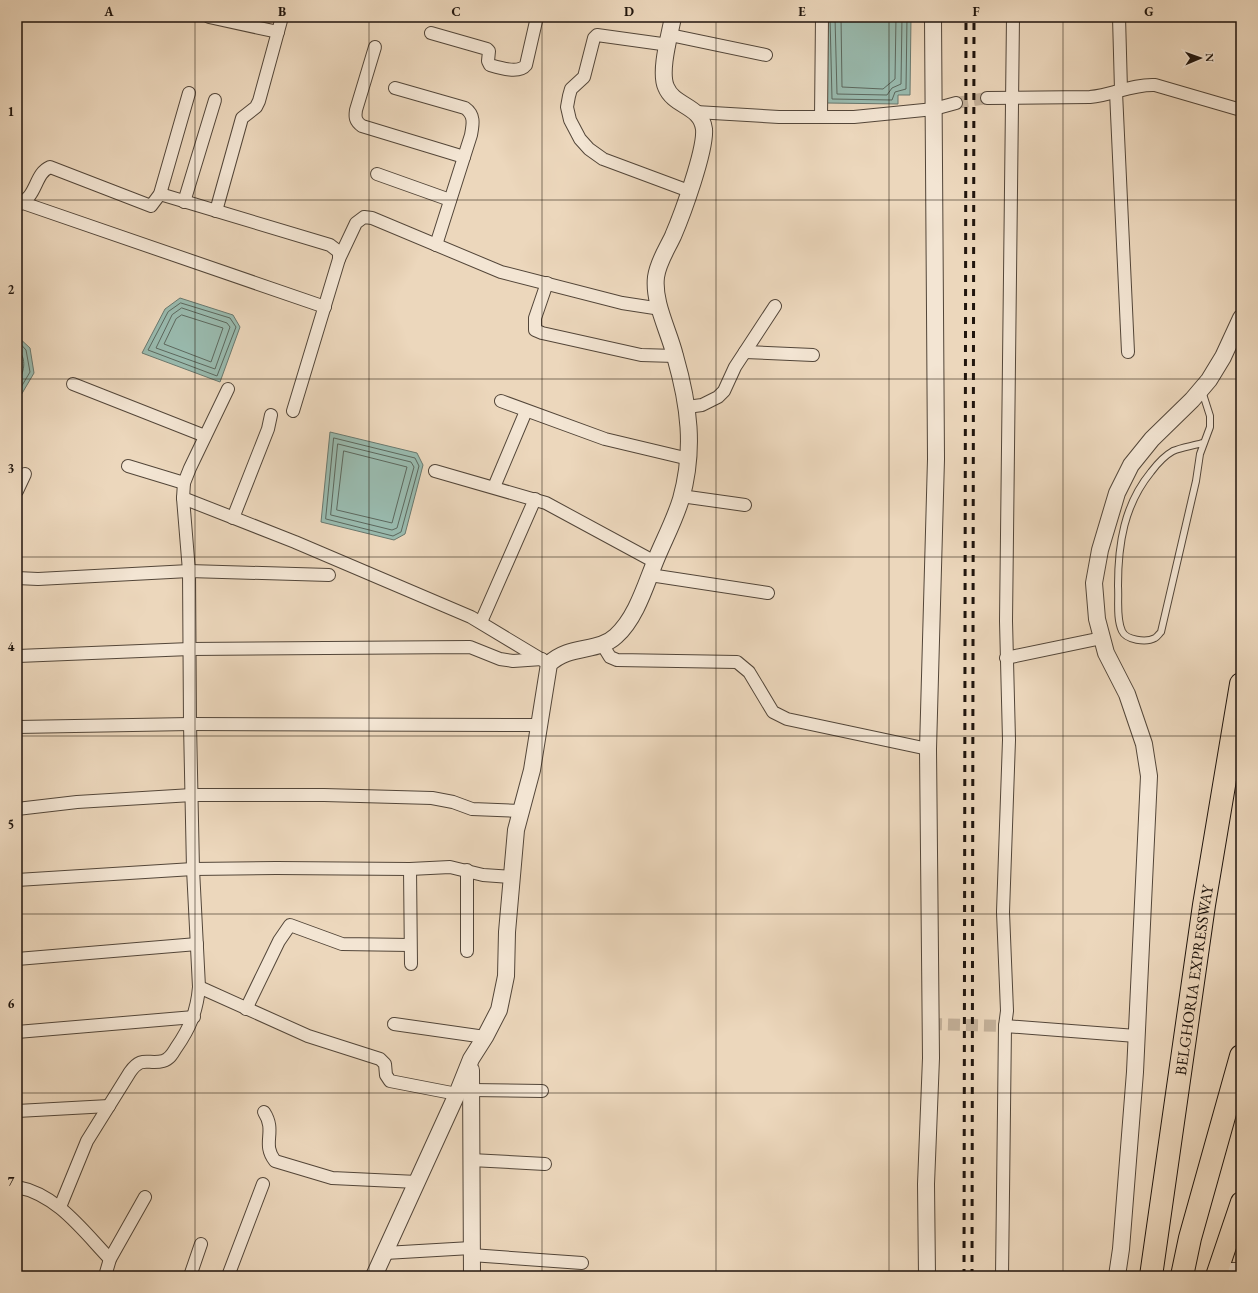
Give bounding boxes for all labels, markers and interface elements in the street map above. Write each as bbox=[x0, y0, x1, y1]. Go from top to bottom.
text: A bbox=[103, 3, 114, 20]
text: B bbox=[278, 3, 286, 20]
text: C bbox=[451, 3, 461, 20]
text: D bbox=[624, 3, 634, 20]
text: E bbox=[798, 3, 806, 20]
text: F bbox=[972, 3, 980, 20]
text: G bbox=[1144, 3, 1154, 20]
north arrow bbox=[1180, 38, 1220, 78]
text: N bbox=[1203, 53, 1217, 62]
text: 1 bbox=[8, 103, 15, 120]
text: 2 bbox=[8, 281, 15, 298]
text: 3 bbox=[8, 460, 15, 477]
text: 4 bbox=[8, 638, 15, 655]
text: 5 bbox=[8, 816, 14, 833]
street label: BELGHORIA EXPRESSWAY bbox=[1169, 883, 1218, 1077]
text: 6 bbox=[8, 995, 15, 1012]
text: 7 bbox=[8, 1173, 15, 1190]

